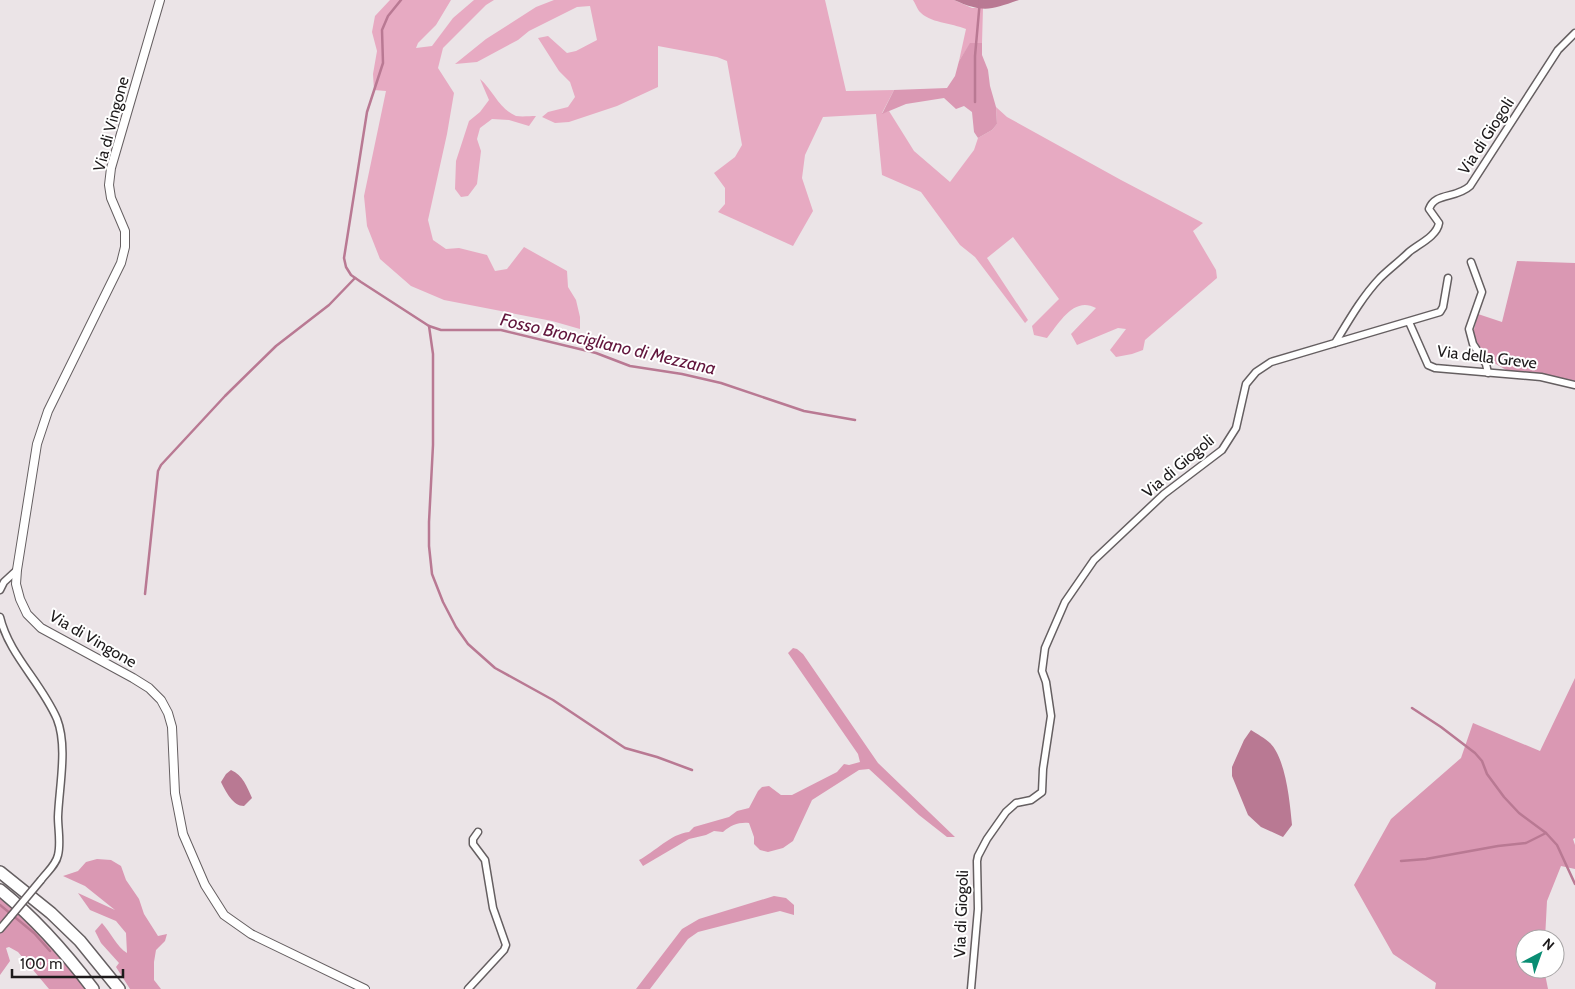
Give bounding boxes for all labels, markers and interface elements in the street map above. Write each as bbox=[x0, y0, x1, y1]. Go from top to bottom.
street label: Via di Vingone bbox=[89, 74, 133, 174]
street label: Via di Giogoli bbox=[1454, 94, 1518, 178]
water label: Fosso Broncigliano di Mezzana bbox=[498, 308, 718, 380]
street label: Via della Greve bbox=[1436, 341, 1538, 373]
street label: Via di Giogoli bbox=[1138, 431, 1218, 501]
street label: Via di Vingone bbox=[46, 606, 140, 672]
street label: Via di Giogoli bbox=[950, 870, 972, 958]
north arrow bbox=[1515, 929, 1565, 979]
text: N bbox=[1539, 934, 1558, 954]
scale bar bbox=[12, 946, 124, 978]
text: 100 m bbox=[20, 955, 62, 973]

